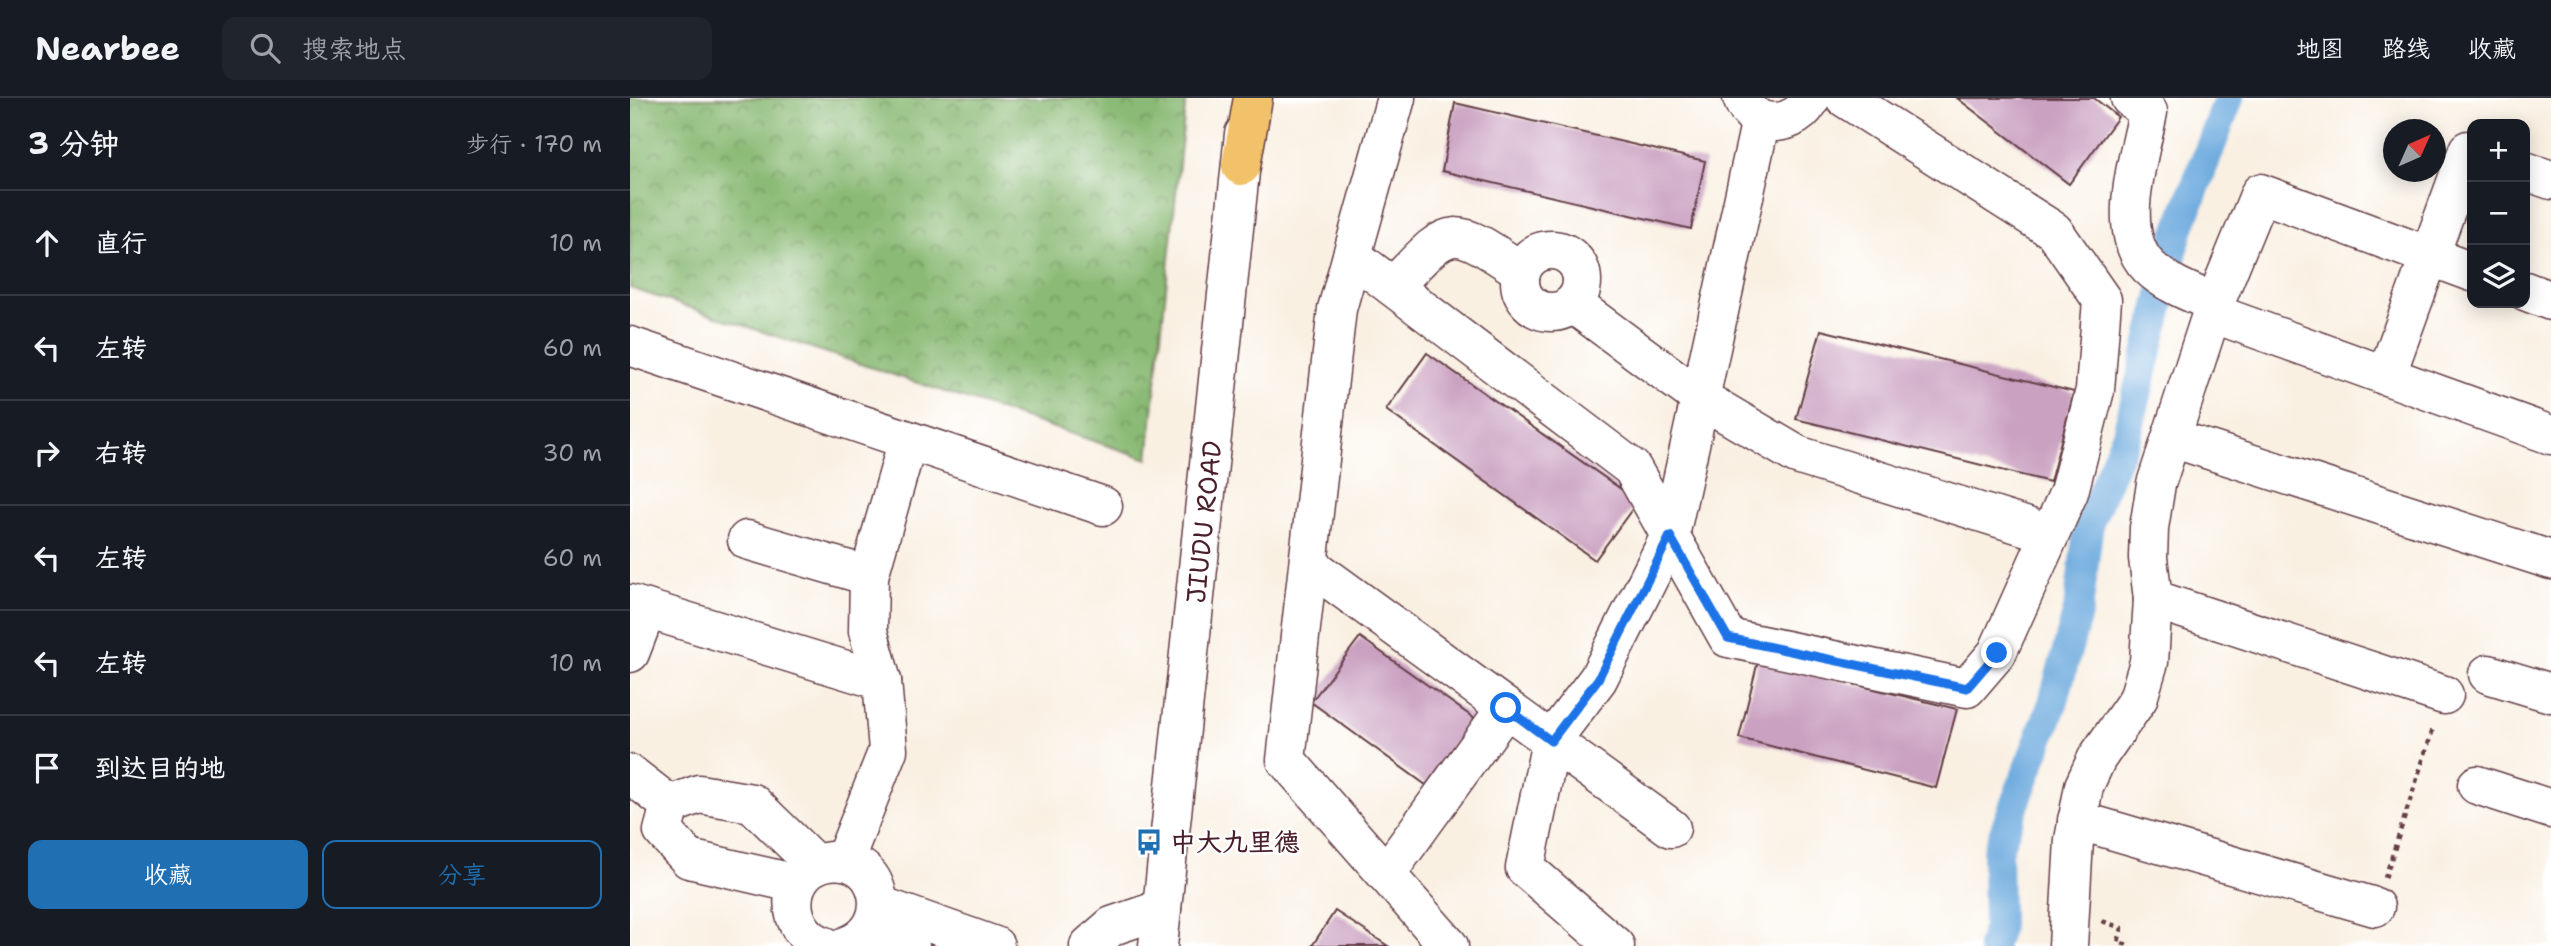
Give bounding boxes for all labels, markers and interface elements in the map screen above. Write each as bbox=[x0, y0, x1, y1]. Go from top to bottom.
search box bbox=[222, 17, 712, 80]
text: Nearbee bbox=[35, 26, 180, 71]
icon: search bbox=[246, 29, 284, 67]
text: 搜索地点 bbox=[302, 31, 406, 66]
text: 地图 bbox=[2296, 33, 2344, 65]
text: 路线 bbox=[2382, 33, 2430, 65]
text: 收藏 bbox=[2468, 33, 2516, 65]
north arrow bbox=[2383, 119, 2446, 182]
map controls bbox=[2467, 119, 2530, 308]
button: + bbox=[2467, 119, 2530, 182]
text: 3 分钟 bbox=[28, 123, 119, 164]
text: 步行 · 170 m bbox=[466, 129, 602, 159]
button: − bbox=[2467, 182, 2530, 245]
icon: ahead bbox=[28, 224, 66, 262]
text: 直行 bbox=[95, 225, 147, 260]
text: 10 m bbox=[549, 228, 602, 258]
button: layers bbox=[2467, 245, 2530, 308]
icon: left bbox=[28, 329, 66, 367]
text: 左转 bbox=[95, 330, 147, 365]
text: 60 m bbox=[543, 333, 602, 363]
icon: right bbox=[28, 434, 66, 472]
text: 右转 bbox=[95, 435, 147, 470]
text: 30 m bbox=[543, 438, 602, 468]
street label: JIUDU ROAD bbox=[1178, 439, 1229, 605]
icon: left bbox=[28, 539, 66, 577]
text: 左转 bbox=[95, 540, 147, 575]
text: 60 m bbox=[543, 543, 602, 573]
route end bbox=[1981, 637, 2012, 668]
icon: left bbox=[28, 644, 66, 682]
text: 左转 bbox=[95, 645, 147, 680]
text: 10 m bbox=[549, 648, 602, 678]
route start bbox=[1490, 692, 1521, 723]
icon: arrive bbox=[28, 749, 66, 787]
text: 到达目的地 bbox=[95, 750, 225, 785]
place label: 中大九里德 bbox=[1170, 824, 1300, 859]
bus stop icon: 中大九里德 bbox=[1134, 827, 1164, 857]
button: 收藏 bbox=[28, 840, 308, 909]
button: 分享 bbox=[322, 840, 602, 909]

